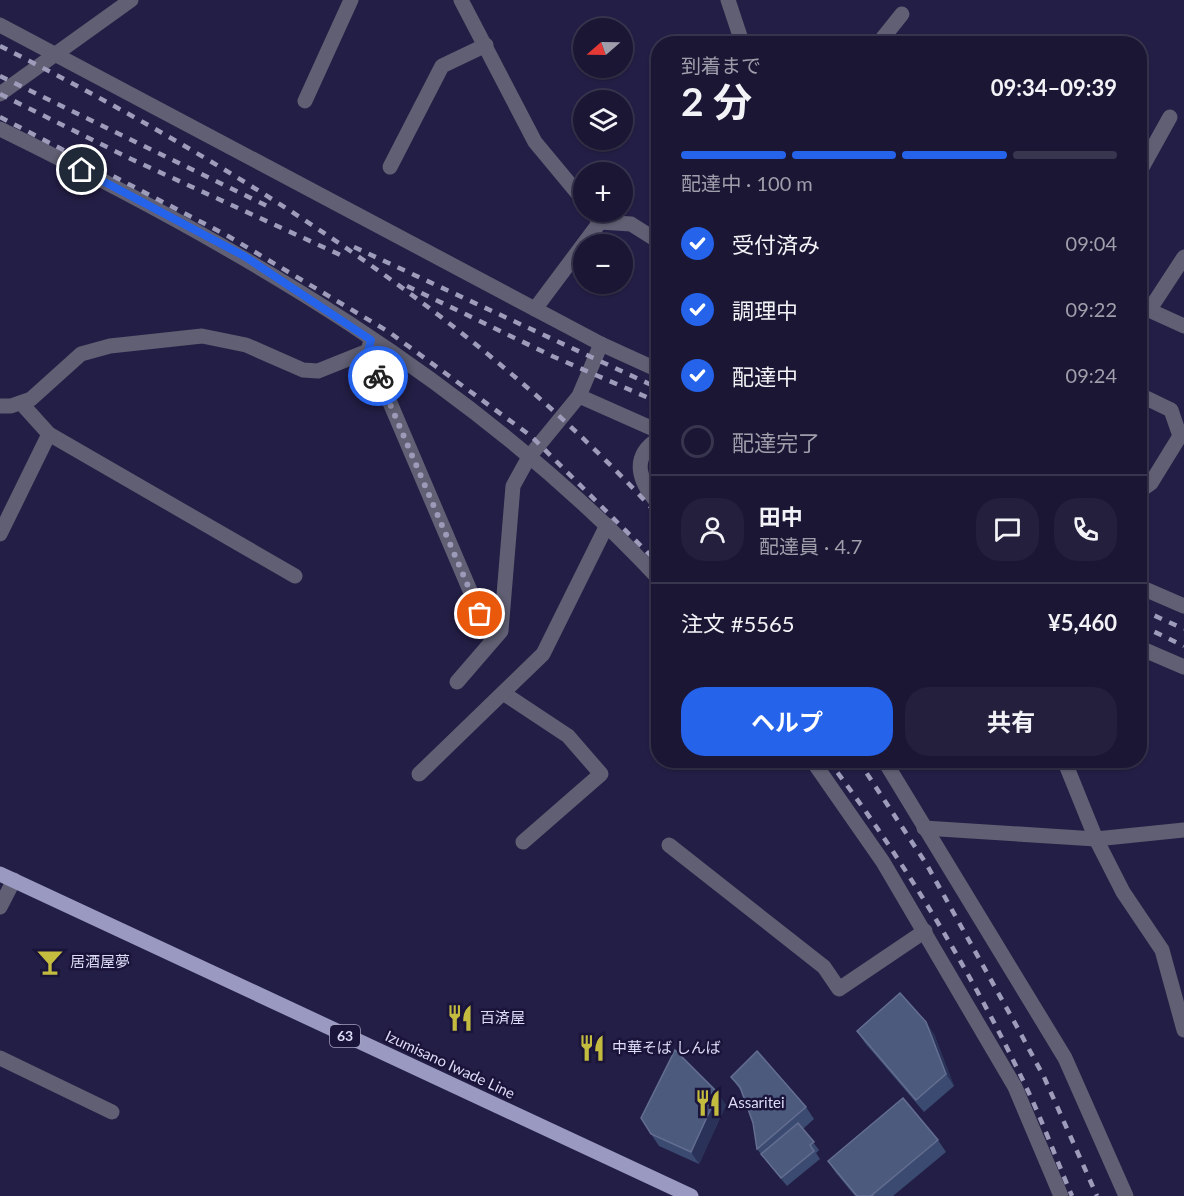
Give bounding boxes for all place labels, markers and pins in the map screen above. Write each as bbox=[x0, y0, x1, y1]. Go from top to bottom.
pin bbox=[56, 144, 107, 195]
pin bbox=[454, 588, 505, 639]
bar icon: 居酒屋夢 bbox=[35, 947, 65, 977]
place label: 居酒屋夢 bbox=[70, 952, 130, 970]
restaurant icon: 百済屋 bbox=[445, 1003, 475, 1033]
place label: 百済屋 bbox=[480, 1008, 525, 1026]
restaurant icon: 中華そば しんば bbox=[577, 1033, 607, 1063]
place label: 中華そば しんば bbox=[612, 1038, 721, 1056]
restaurant icon: Assaritei bbox=[693, 1088, 723, 1118]
place label: Assaritei bbox=[728, 1093, 785, 1111]

